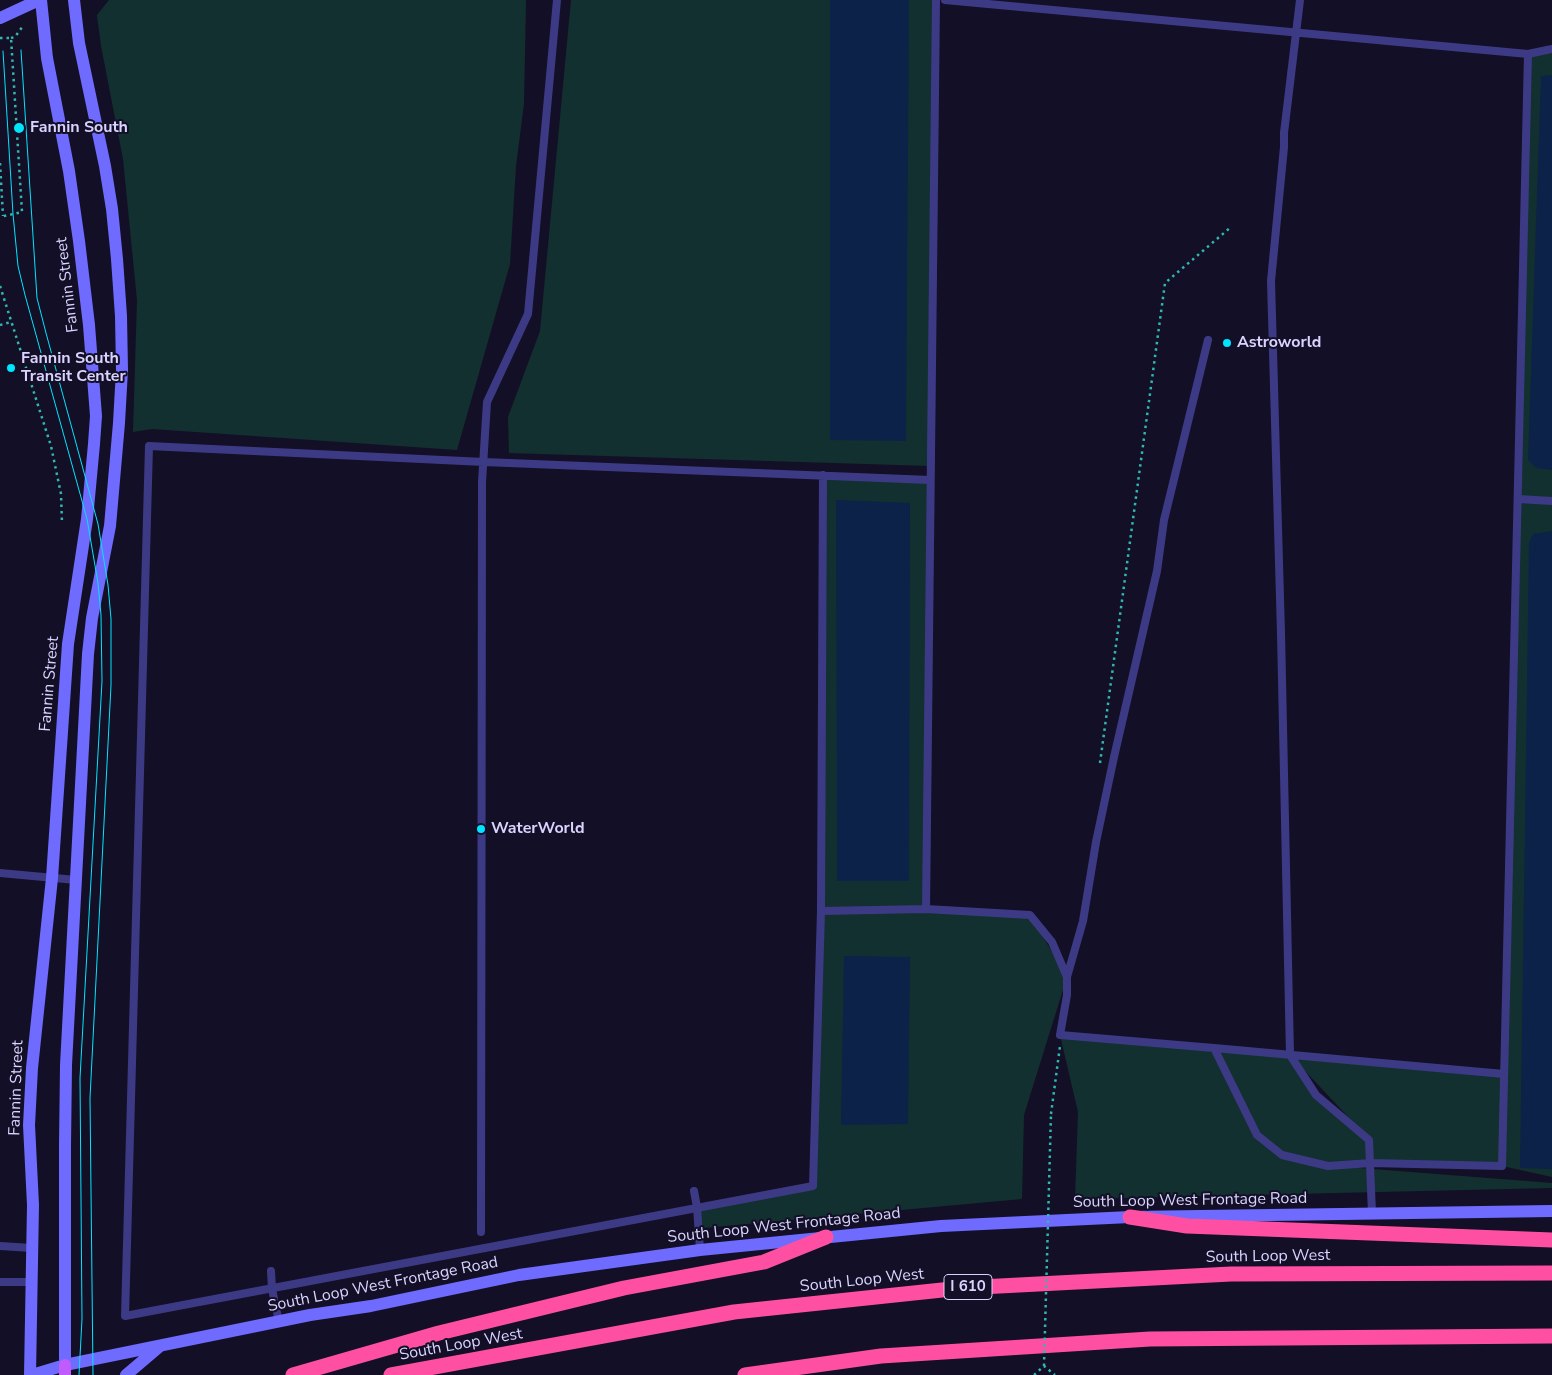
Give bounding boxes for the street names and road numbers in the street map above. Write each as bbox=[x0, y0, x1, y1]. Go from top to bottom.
street label: Fannin Street bbox=[53, 236, 83, 334]
street label: Fannin Street bbox=[36, 636, 64, 732]
street label: Fannin Street bbox=[6, 1040, 28, 1136]
street label: South Loop West Frontage Road bbox=[1073, 1189, 1307, 1213]
street label: South Loop West Frontage Road bbox=[666, 1204, 902, 1248]
street label: South Loop West bbox=[1205, 1246, 1331, 1268]
street label: South Loop West Frontage Road bbox=[266, 1253, 500, 1317]
street label: South Loop West bbox=[799, 1265, 925, 1297]
road number: I 610 bbox=[944, 1274, 992, 1300]
street label: South Loop West bbox=[398, 1325, 524, 1365]

